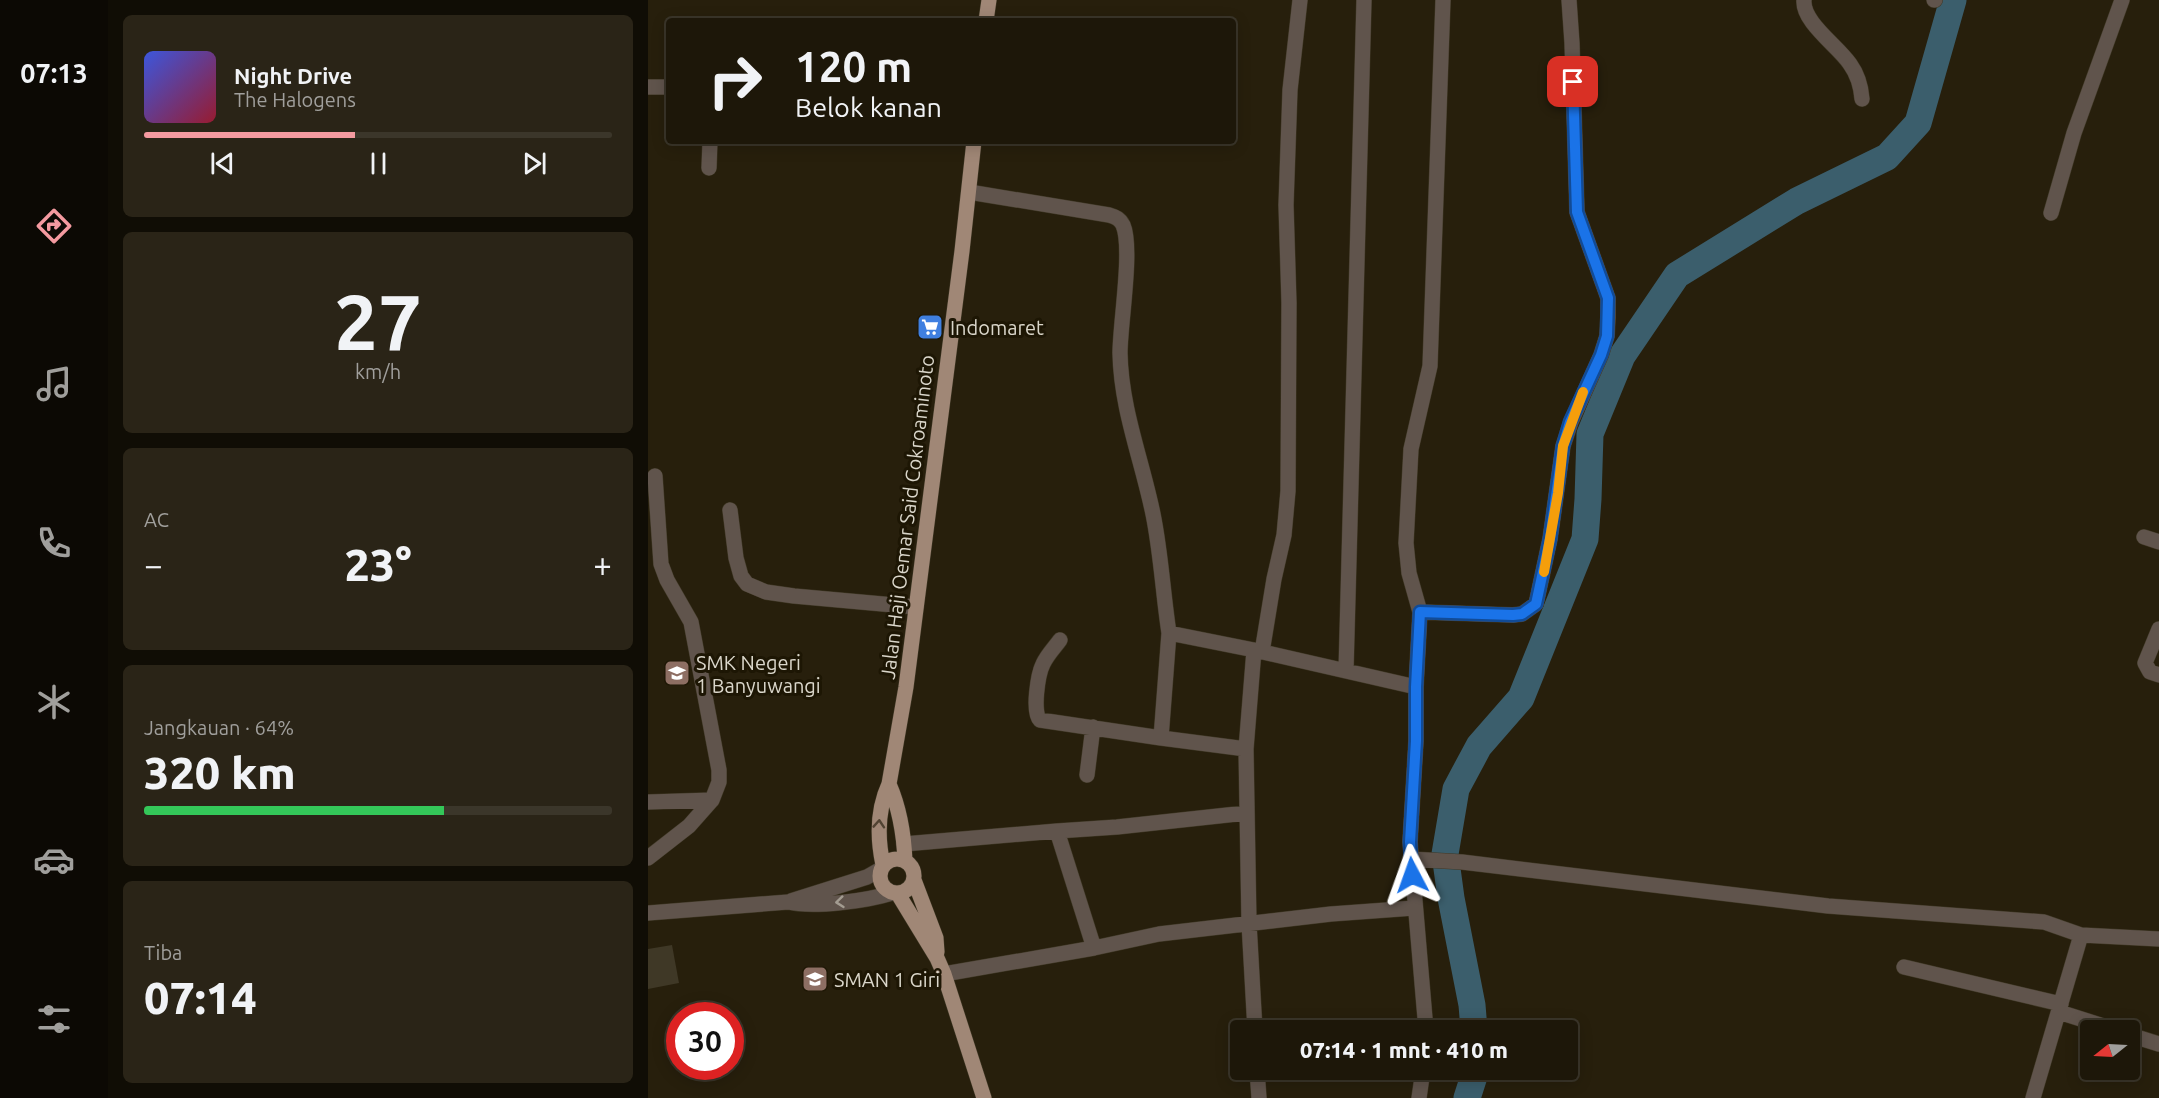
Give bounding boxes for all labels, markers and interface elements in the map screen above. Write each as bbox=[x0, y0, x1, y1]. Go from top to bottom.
icon: right bbox=[696, 42, 774, 120]
text: 120 m bbox=[795, 43, 912, 90]
pin bbox=[1547, 56, 1598, 107]
text: 07:13 bbox=[20, 58, 88, 88]
text: Night Drive bbox=[234, 63, 352, 88]
icon: arrive bbox=[1556, 65, 1589, 98]
text: The Halogens bbox=[234, 88, 356, 111]
text: Belok kanan bbox=[795, 92, 942, 122]
icon: previous bbox=[206, 147, 239, 180]
icon: pause bbox=[362, 147, 395, 180]
icon: next bbox=[518, 147, 551, 180]
icon: directions bbox=[33, 205, 75, 247]
text: 27 bbox=[334, 277, 422, 365]
supermarket icon: Indomaret bbox=[915, 312, 945, 342]
place label: Indomaret bbox=[950, 316, 1044, 339]
street label: Jalan Haji Oemar Said Cokroaminoto bbox=[876, 353, 938, 681]
text: km/h bbox=[355, 360, 401, 383]
icon: music bbox=[33, 363, 75, 405]
text: AC bbox=[144, 508, 169, 531]
icon: phone bbox=[33, 522, 75, 564]
text: 23° bbox=[344, 539, 412, 590]
text: − bbox=[144, 546, 163, 583]
text: + bbox=[593, 546, 612, 583]
place label: SMK Negeri 1 Banyuwangi bbox=[696, 651, 821, 697]
school or university icon: SMK Negeri 1 Banyuwangi bbox=[662, 658, 692, 688]
icon: climate bbox=[33, 681, 75, 723]
text: Jangkauan · 64% bbox=[144, 716, 294, 739]
text: 320 km bbox=[144, 747, 296, 798]
one-way arrow bbox=[873, 819, 886, 828]
icon: car bbox=[33, 839, 75, 881]
position arrow bbox=[1380, 843, 1444, 907]
one-way arrow bbox=[836, 895, 845, 908]
text: Tiba bbox=[144, 941, 182, 964]
school or university icon: SMAN 1 Giri bbox=[800, 964, 830, 994]
place label: SMAN 1 Giri bbox=[834, 968, 940, 991]
text: 07:14 bbox=[144, 972, 257, 1023]
icon: filters bbox=[33, 998, 75, 1040]
speed limit sign: 30 bbox=[666, 1002, 744, 1080]
north arrow bbox=[2080, 1020, 2140, 1080]
map controls bbox=[2080, 1020, 2140, 1080]
text: 07:14 · 1 mnt · 410 m bbox=[1300, 1037, 1508, 1062]

